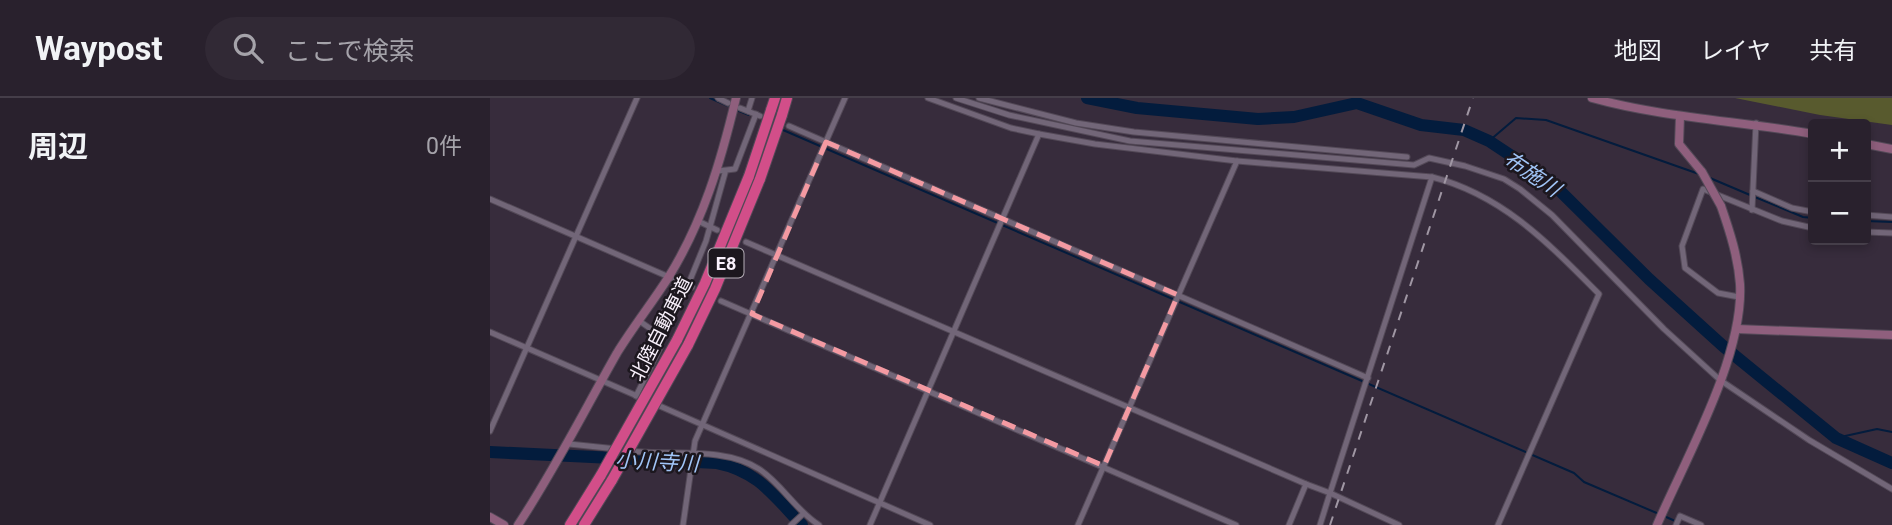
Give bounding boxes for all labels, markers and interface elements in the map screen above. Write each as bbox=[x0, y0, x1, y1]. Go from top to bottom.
search box bbox=[205, 17, 695, 80]
text: Waypost bbox=[35, 29, 163, 68]
icon: search bbox=[229, 29, 267, 67]
text: ここで検索 bbox=[285, 36, 415, 66]
text: 地図 bbox=[1614, 37, 1662, 65]
text: レイヤ bbox=[1700, 37, 1771, 65]
text: 共有 bbox=[1809, 37, 1857, 65]
map controls bbox=[1808, 119, 1871, 245]
button: + bbox=[1808, 119, 1871, 182]
text: 周辺 bbox=[28, 129, 88, 164]
text: 0件 bbox=[426, 133, 462, 160]
water label: 布施川 bbox=[1499, 146, 1566, 203]
button: − bbox=[1808, 182, 1871, 245]
road number: E8 bbox=[708, 248, 744, 278]
street label: 北陸自動車道 bbox=[625, 273, 697, 385]
water label: 小川寺川 bbox=[614, 448, 702, 476]

